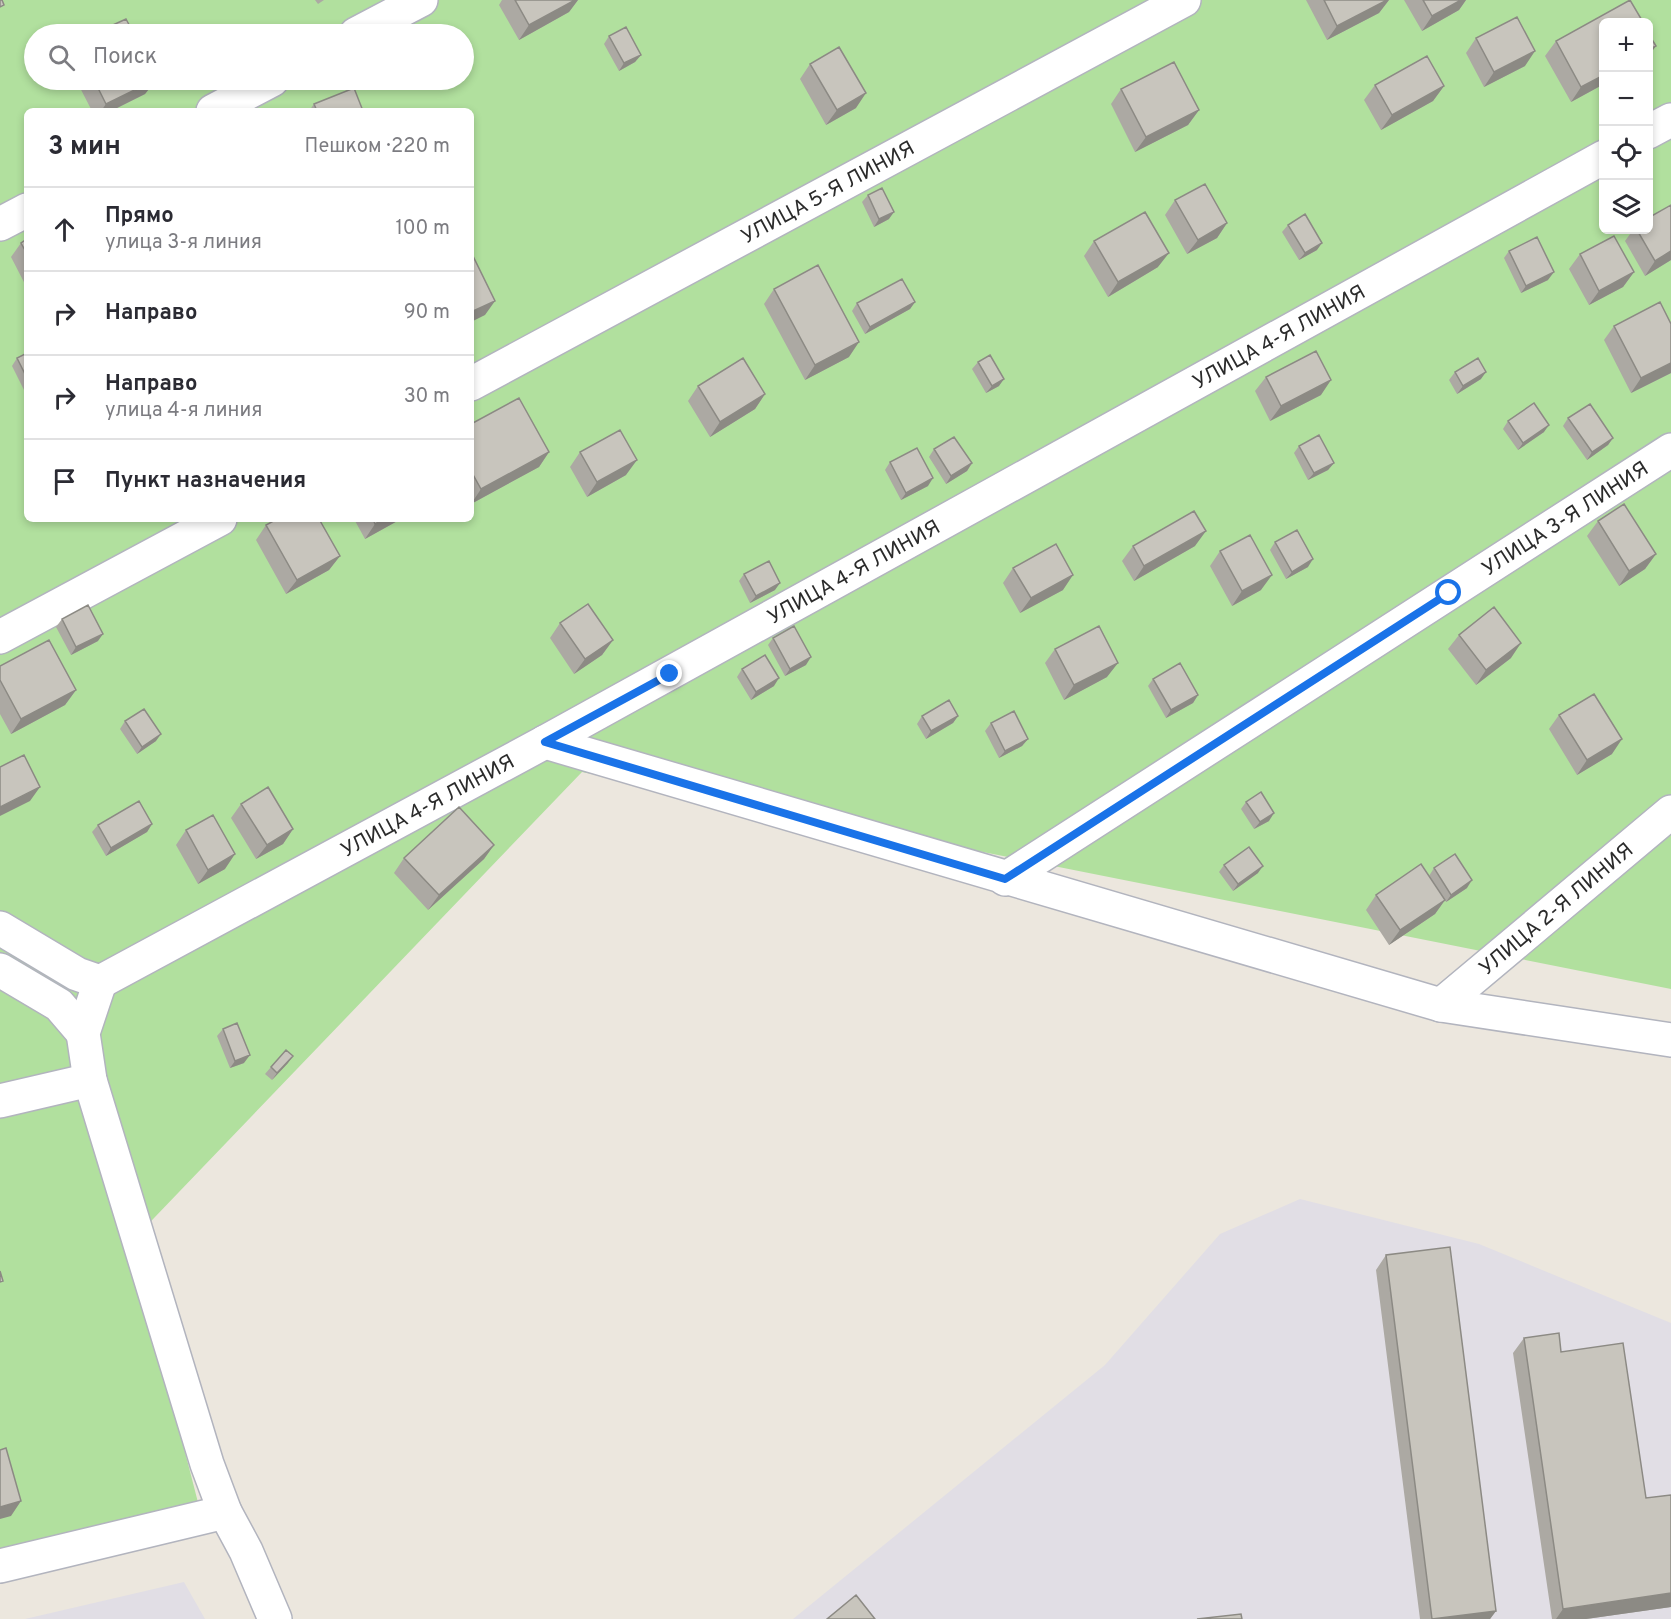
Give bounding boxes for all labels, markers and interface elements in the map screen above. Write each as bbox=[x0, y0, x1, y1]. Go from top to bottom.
map controls bbox=[1599, 18, 1653, 234]
button: + bbox=[1599, 18, 1653, 72]
search box bbox=[24, 24, 474, 90]
icon: search bbox=[45, 41, 78, 74]
text: Поиск bbox=[93, 44, 157, 71]
button: − bbox=[1599, 72, 1653, 126]
button: locate bbox=[1599, 126, 1653, 180]
text: 3 мин bbox=[48, 131, 121, 164]
text: Пешком · 220 m bbox=[305, 134, 450, 160]
street label: УЛИЦА 5-Я ЛИНИЯ bbox=[737, 135, 920, 251]
button: layers bbox=[1599, 180, 1653, 234]
text: Прямо bbox=[105, 203, 174, 230]
icon: ahead bbox=[48, 213, 81, 246]
text: 100 m bbox=[395, 216, 450, 242]
text: улица 3-я линия bbox=[105, 230, 262, 256]
street label: УЛИЦА 4-Я ЛИНИЯ bbox=[1188, 279, 1371, 397]
icon: right bbox=[48, 297, 81, 330]
text: Направо bbox=[105, 300, 197, 327]
text: 90 m bbox=[404, 300, 450, 326]
text: Направо bbox=[105, 371, 197, 398]
icon: right bbox=[48, 381, 81, 414]
text: 30 m bbox=[404, 384, 450, 410]
text: улица 4-я линия bbox=[105, 398, 262, 424]
street label: УЛИЦА 3-Я ЛИНИЯ bbox=[1477, 456, 1654, 583]
icon: arrive bbox=[48, 465, 81, 498]
text: Пункт назначения bbox=[105, 468, 306, 495]
street label: УЛИЦА 4-Я ЛИНИЯ bbox=[763, 514, 945, 632]
route start bbox=[1435, 579, 1461, 605]
route end bbox=[656, 660, 682, 686]
street label: УЛИЦА 4-Я ЛИНИЯ bbox=[337, 749, 520, 865]
street label: УЛИЦА 2-Я ЛИНИЯ bbox=[1474, 837, 1640, 982]

